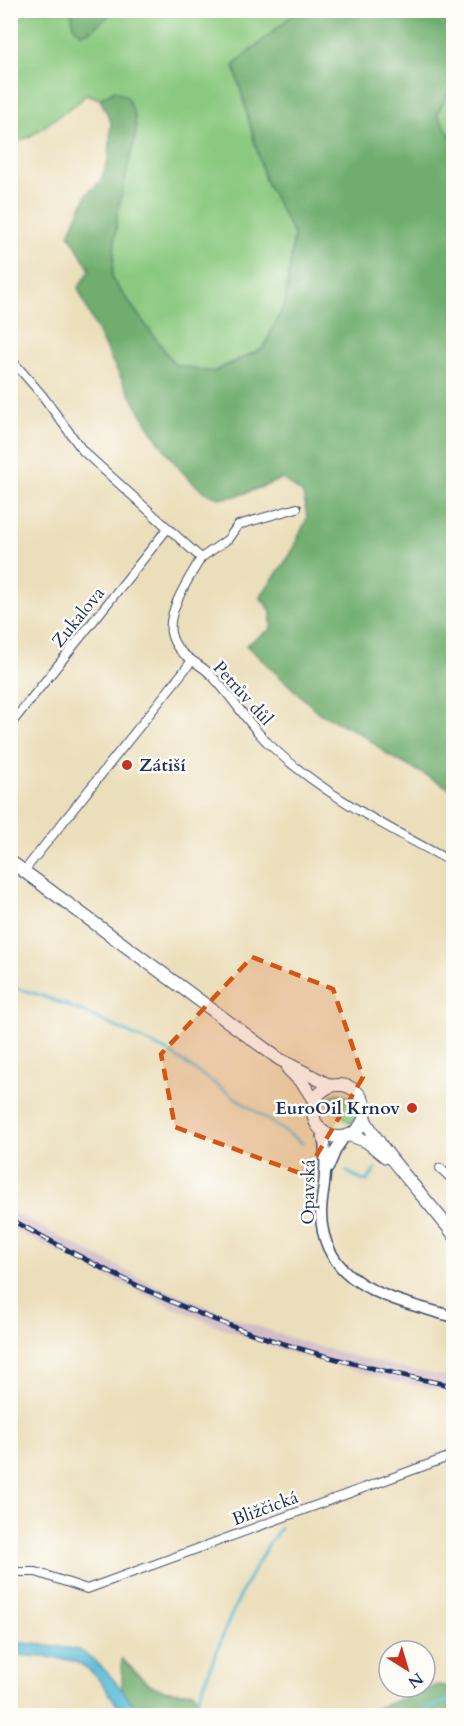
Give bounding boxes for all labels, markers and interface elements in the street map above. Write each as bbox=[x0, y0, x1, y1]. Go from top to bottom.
street label: Zukalova bbox=[46, 582, 111, 653]
street label: Petrův důl bbox=[207, 656, 279, 731]
place label: Zátiší bbox=[139, 753, 186, 778]
marker: Zátiší bbox=[120, 758, 134, 772]
place label: EuroOil Krnov bbox=[275, 1096, 400, 1121]
marker: EuroOil Krnov bbox=[405, 1101, 419, 1115]
street label: Opavská bbox=[295, 1159, 322, 1225]
street label: Bližčická bbox=[229, 1485, 302, 1532]
north arrow bbox=[377, 1639, 437, 1699]
text: N bbox=[403, 1667, 428, 1693]

